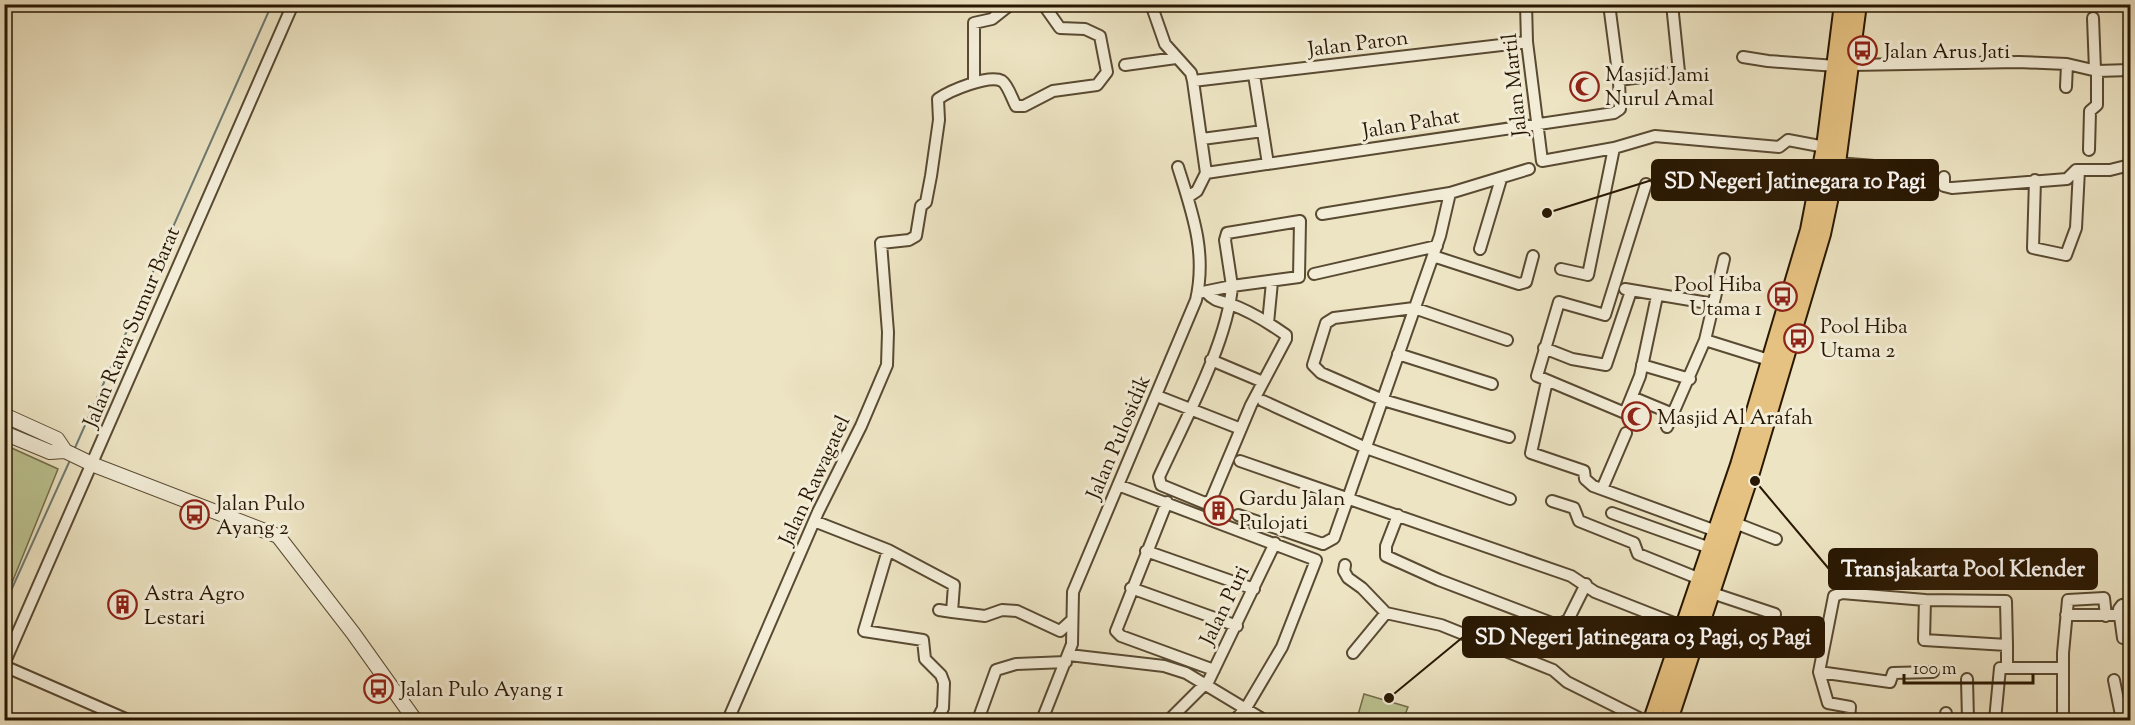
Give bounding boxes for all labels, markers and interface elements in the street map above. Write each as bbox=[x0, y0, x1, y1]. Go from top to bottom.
street label: Jalan Paron bbox=[1305, 24, 1410, 66]
street label: Jalan Martil bbox=[1496, 31, 1536, 139]
bus stop icon: Jalan Arus Jati bbox=[1847, 35, 1879, 67]
place label: Jalan Arus Jati bbox=[1883, 38, 2010, 68]
place label: Masjid Jami Nurul Amal bbox=[1605, 61, 1714, 115]
mosque icon: Masjid Jami Nurul Amal bbox=[1568, 70, 1600, 102]
street label: Jalan Pahat bbox=[1359, 102, 1462, 148]
callout: SD Negeri Jatinegara 10 Pagi bbox=[1652, 160, 1938, 200]
text: SD Negeri Jatinegara 10 Pagi bbox=[1664, 167, 1927, 199]
street label: Jalan Rawa Sumur Barat bbox=[76, 223, 189, 434]
place label: Pool Hiba Utama 1 bbox=[1674, 271, 1762, 325]
bus stop icon: Pool Hiba Utama 1 bbox=[1767, 280, 1799, 312]
place label: Pool Hiba Utama 2 bbox=[1820, 313, 1908, 367]
bus stop icon: Pool Hiba Utama 2 bbox=[1783, 322, 1815, 354]
street label: Jalan Pulosidik bbox=[1080, 370, 1160, 505]
mosque icon: Masjid Al Arafah bbox=[1620, 401, 1652, 433]
place label: Masjid Al Arafah bbox=[1657, 404, 1813, 434]
street label: Jalan Rawagatel bbox=[772, 411, 859, 552]
place label: Gardu Jalan Pulojati bbox=[1239, 485, 1345, 539]
place label: Jalan Pulo Ayang 2 bbox=[215, 490, 305, 544]
building icon: Gardu Jalan Pulojati bbox=[1202, 494, 1234, 526]
bus stop icon: Jalan Pulo Ayang 2 bbox=[179, 499, 211, 531]
callout: Transjakarta Pool Klender bbox=[1829, 549, 2097, 589]
text: Transjakarta Pool Klender bbox=[1841, 555, 2086, 587]
street label: Jalan Puri bbox=[1193, 561, 1258, 652]
place label: Astra Agro Lestari bbox=[144, 580, 245, 634]
building icon: Astra Agro Lestari bbox=[107, 589, 139, 621]
callout: SD Negeri Jatinegara 03 Pagi, 05 Pagi bbox=[1463, 617, 1824, 657]
text: SD Negeri Jatinegara 03 Pagi, 05 Pagi bbox=[1475, 623, 1812, 655]
scale bar bbox=[1904, 647, 2033, 685]
text: 100 m bbox=[1913, 657, 1957, 683]
bus stop icon: Jalan Pulo Ayang 1 bbox=[363, 673, 395, 705]
place label: Jalan Pulo Ayang 1 bbox=[399, 676, 564, 706]

